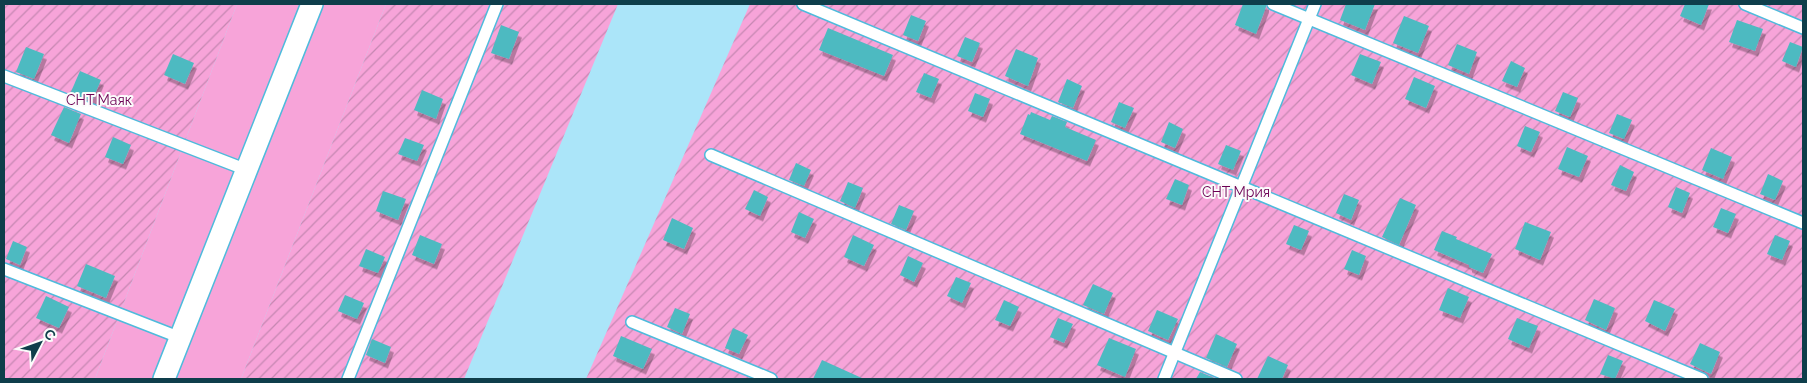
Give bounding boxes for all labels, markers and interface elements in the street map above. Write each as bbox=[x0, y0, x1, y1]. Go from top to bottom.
park label: СНТ Маяк bbox=[66, 92, 132, 108]
park label: СНТ Мрия bbox=[1202, 184, 1270, 200]
north arrow bbox=[15, 318, 65, 368]
text: С bbox=[41, 326, 59, 344]

